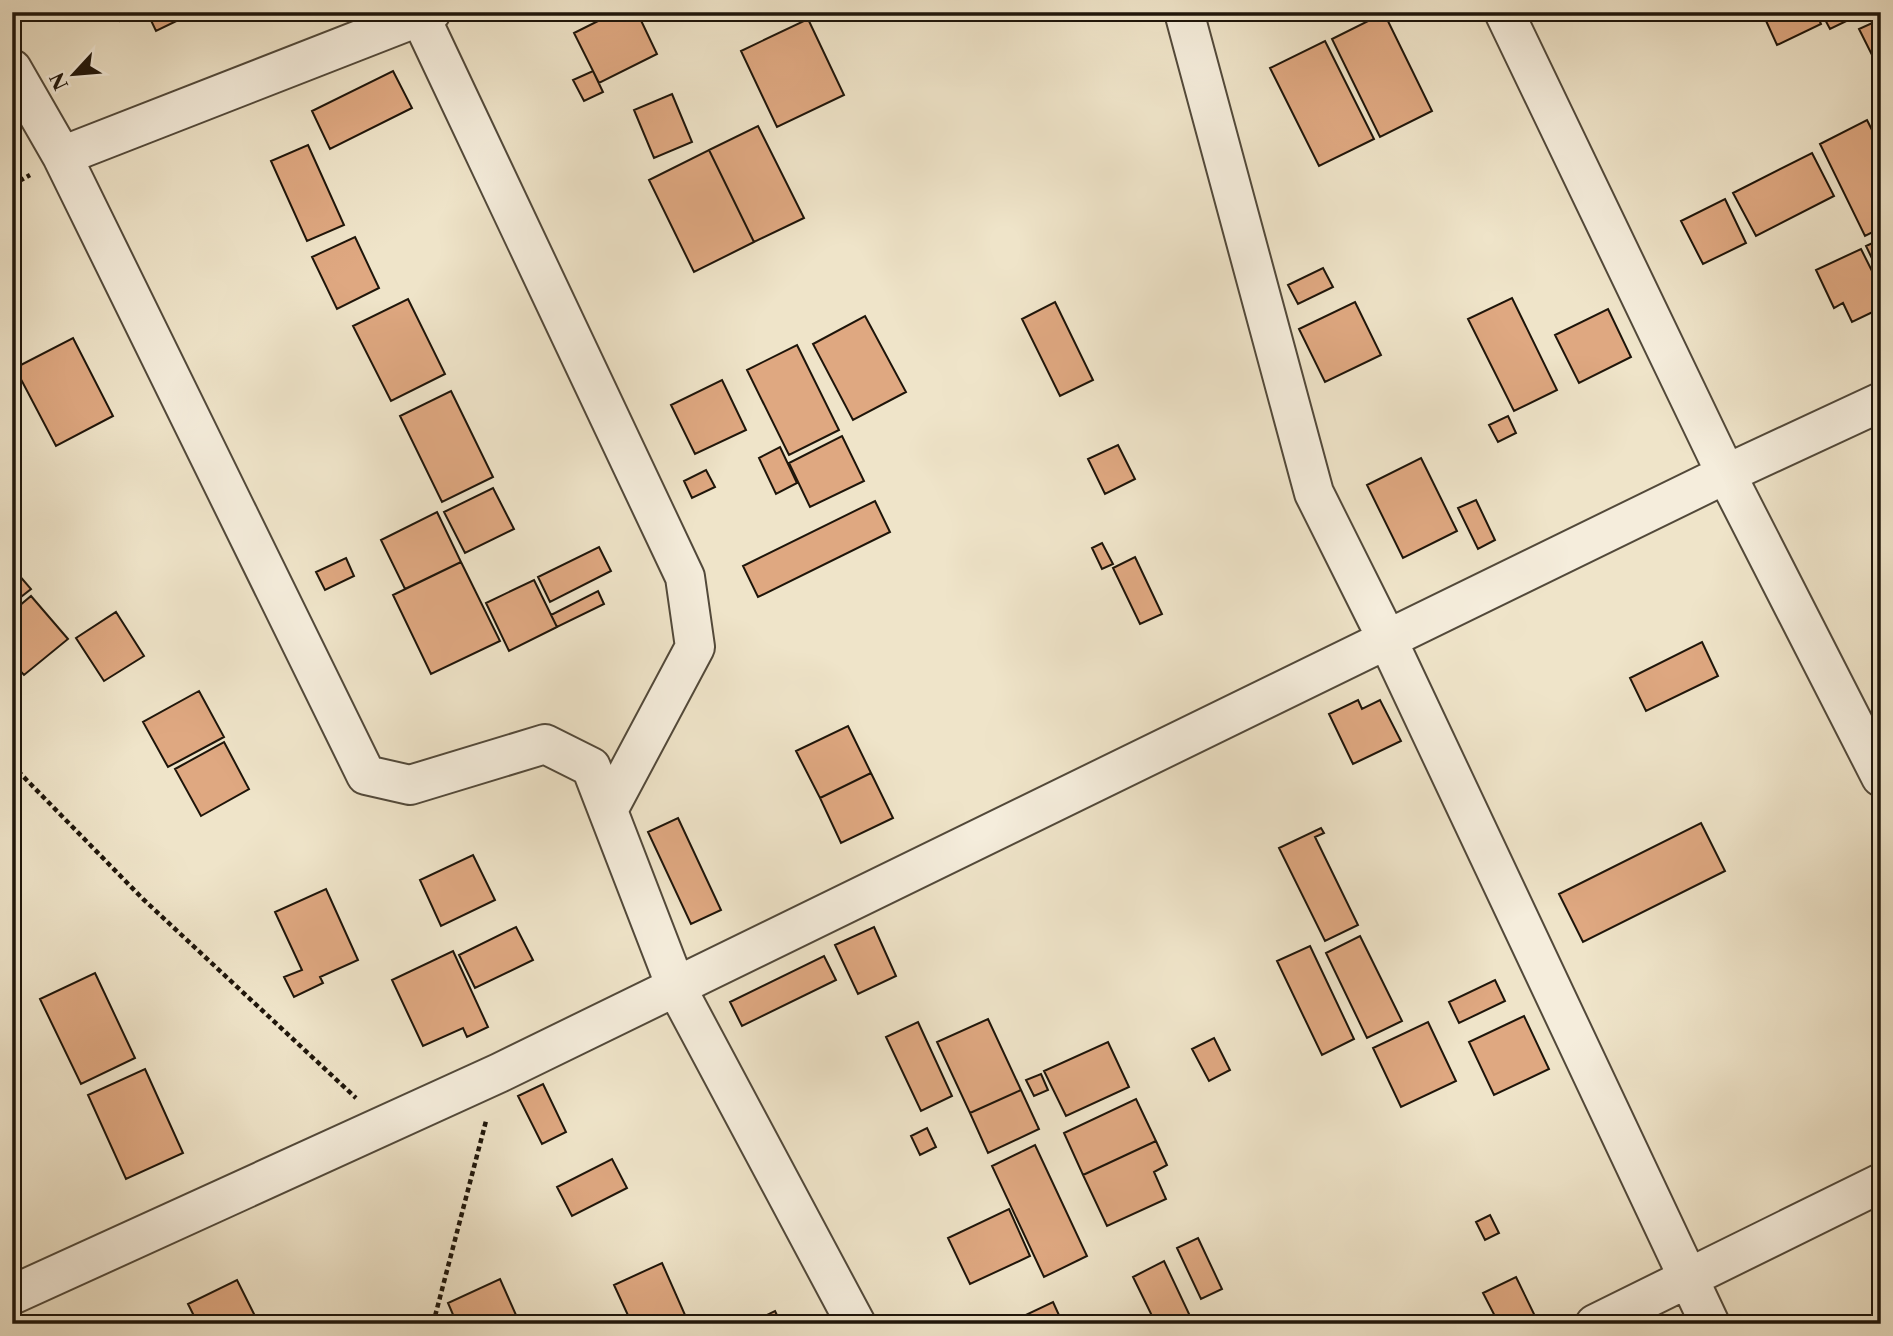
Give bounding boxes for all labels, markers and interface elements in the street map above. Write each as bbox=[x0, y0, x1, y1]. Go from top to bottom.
north arrow bbox=[38, 38, 108, 108]
text: N bbox=[45, 69, 73, 94]

